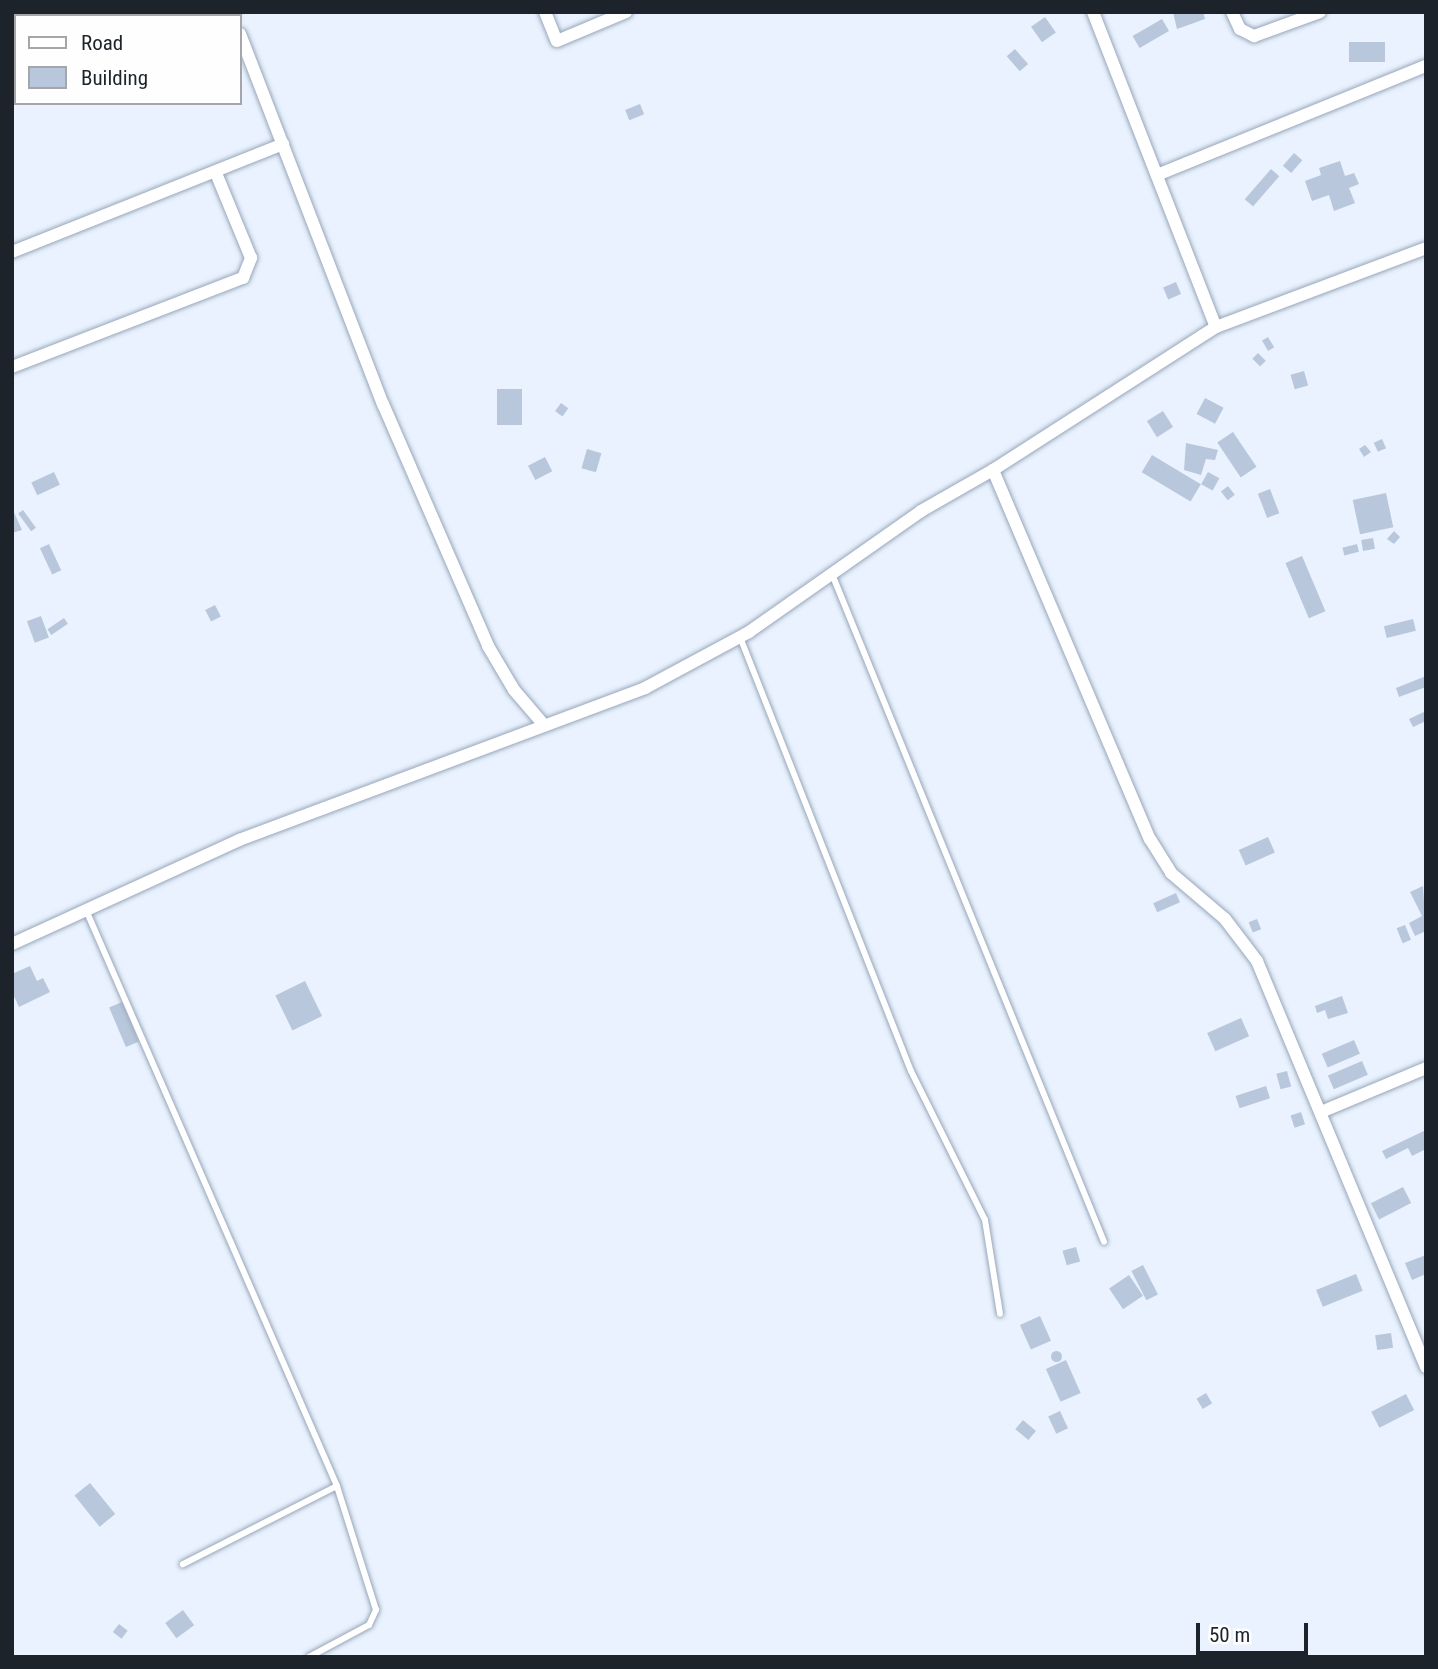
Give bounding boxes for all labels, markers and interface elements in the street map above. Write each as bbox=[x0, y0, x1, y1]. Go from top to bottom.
legend bbox=[14, 14, 242, 105]
text: Road bbox=[81, 31, 123, 55]
text: Building bbox=[81, 66, 148, 90]
scale bar bbox=[1200, 1610, 1312, 1654]
text: 50 m bbox=[1209, 1623, 1250, 1647]

